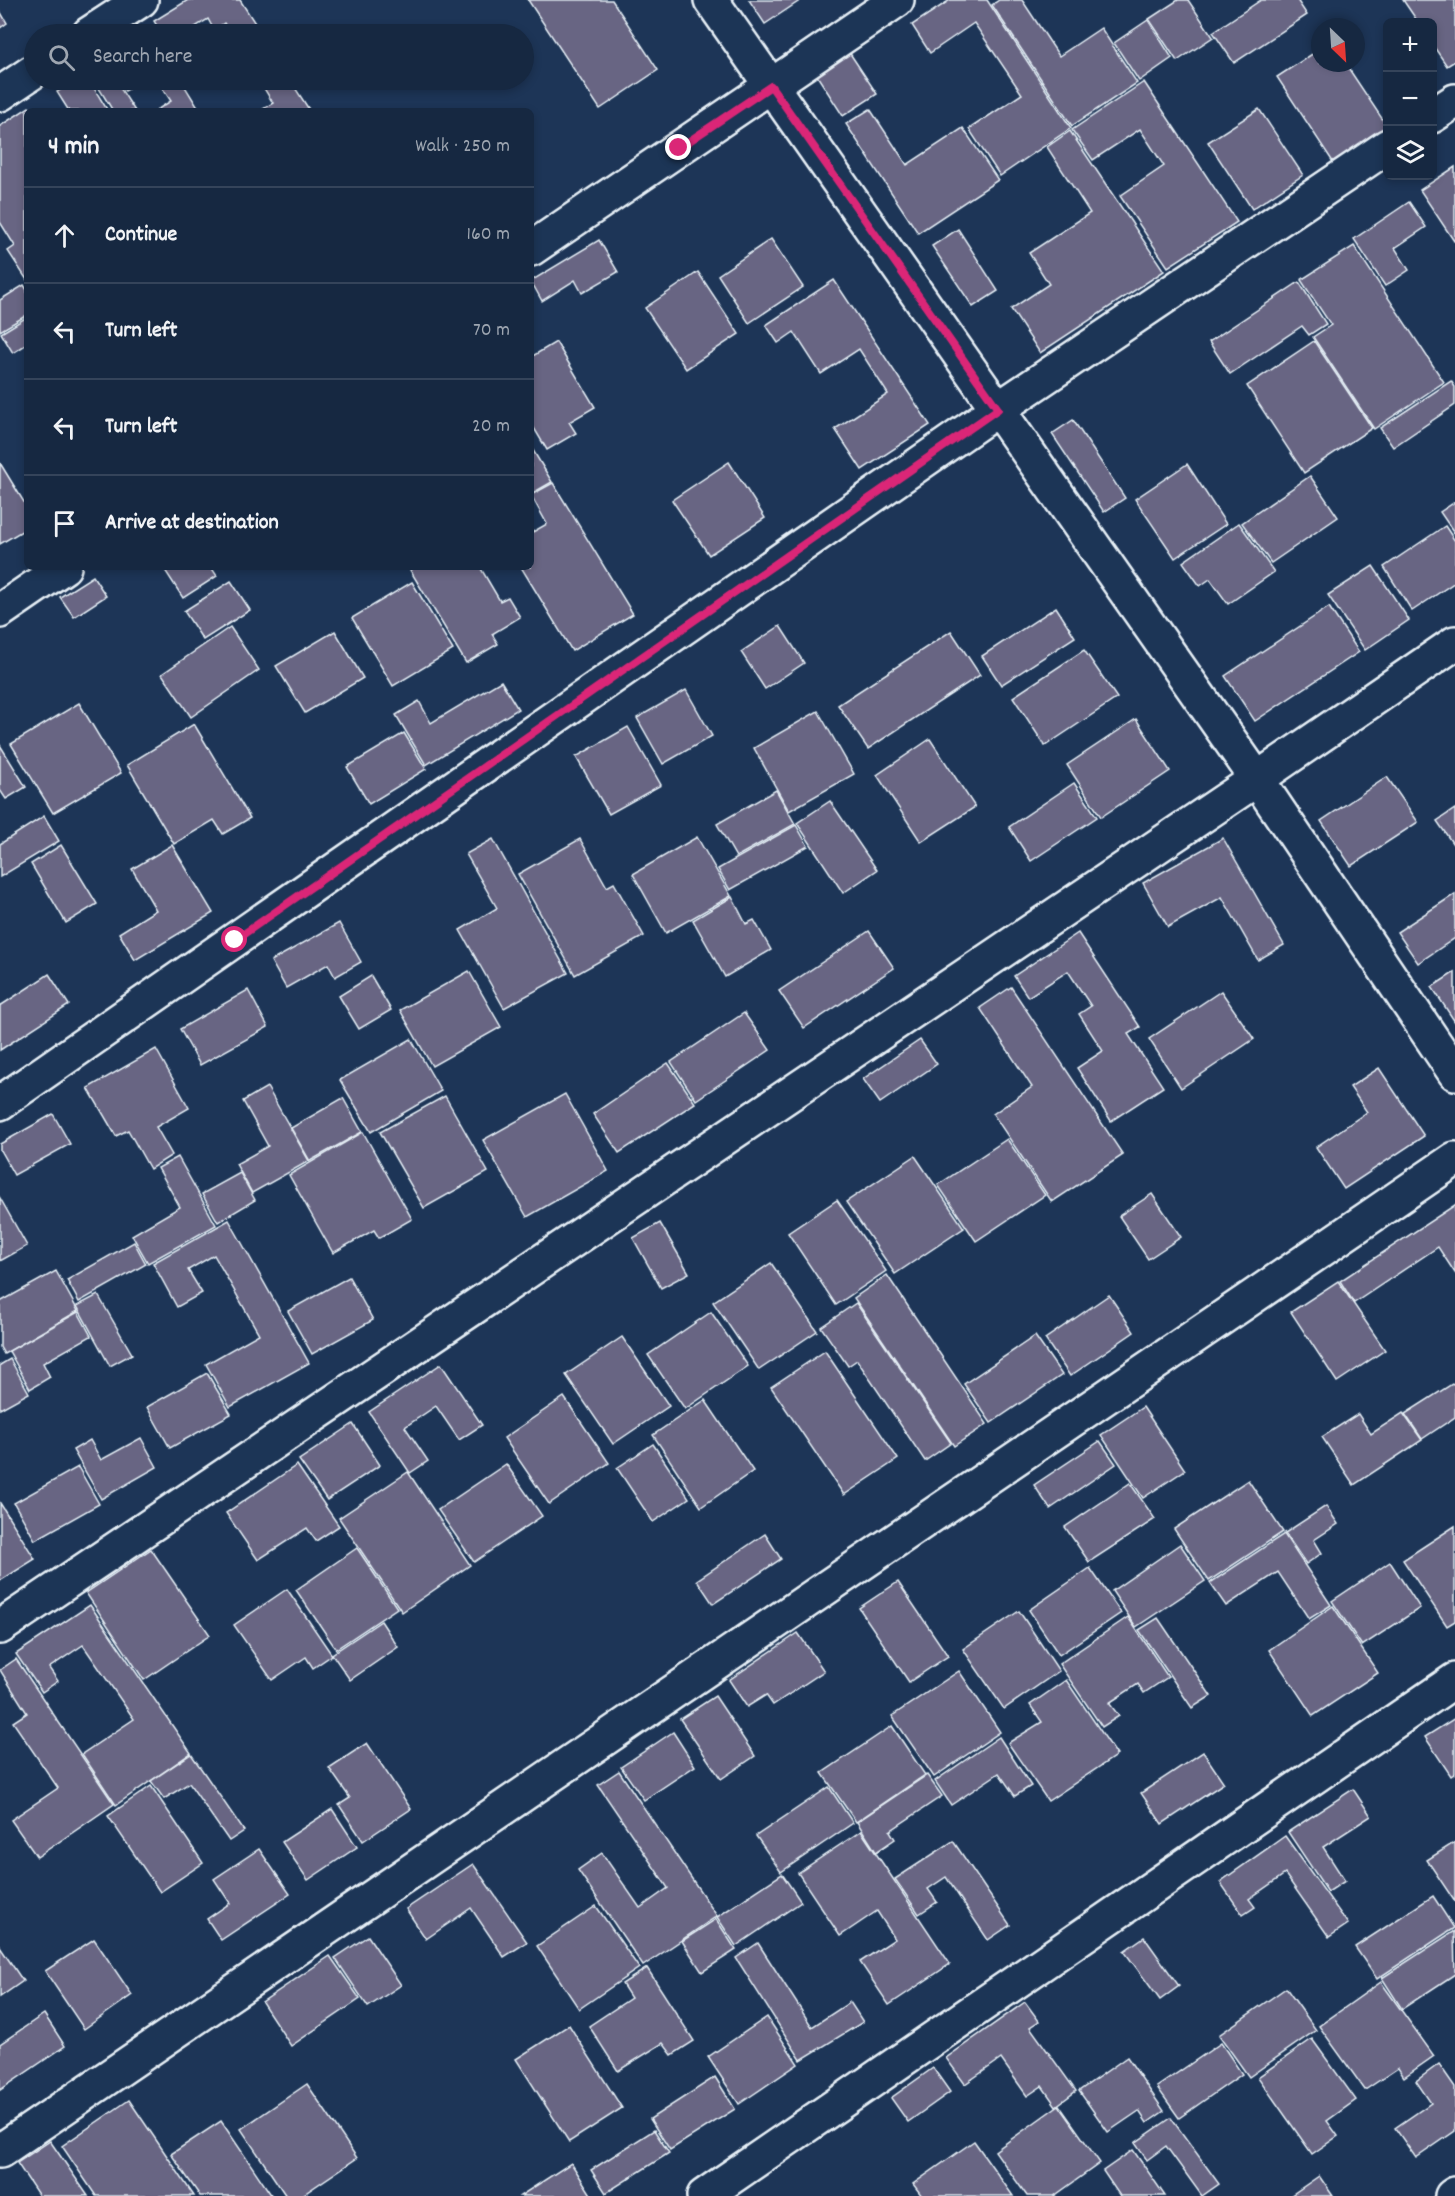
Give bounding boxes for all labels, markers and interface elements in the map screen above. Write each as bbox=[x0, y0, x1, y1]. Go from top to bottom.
north arrow bbox=[1311, 18, 1365, 72]
map controls bbox=[1383, 18, 1437, 180]
button: + bbox=[1383, 18, 1437, 72]
search box bbox=[24, 24, 534, 90]
icon: search bbox=[45, 41, 78, 74]
text: Search here bbox=[93, 42, 192, 73]
button: − bbox=[1383, 72, 1437, 126]
button: layers bbox=[1383, 126, 1437, 180]
text: 4 min bbox=[48, 129, 99, 166]
text: Walk · 250 m bbox=[415, 133, 510, 161]
route end bbox=[665, 134, 691, 160]
icon: ahead bbox=[48, 219, 81, 252]
text: Continue bbox=[105, 220, 177, 251]
text: 160 m bbox=[467, 221, 510, 249]
icon: left bbox=[48, 315, 81, 348]
text: Turn left bbox=[105, 316, 177, 347]
text: 70 m bbox=[473, 317, 510, 345]
icon: left bbox=[48, 411, 81, 444]
text: Turn left bbox=[105, 412, 177, 443]
text: 20 m bbox=[472, 413, 510, 441]
icon: arrive bbox=[48, 507, 81, 540]
text: Arrive at destination bbox=[105, 508, 279, 539]
route start bbox=[221, 926, 247, 952]

